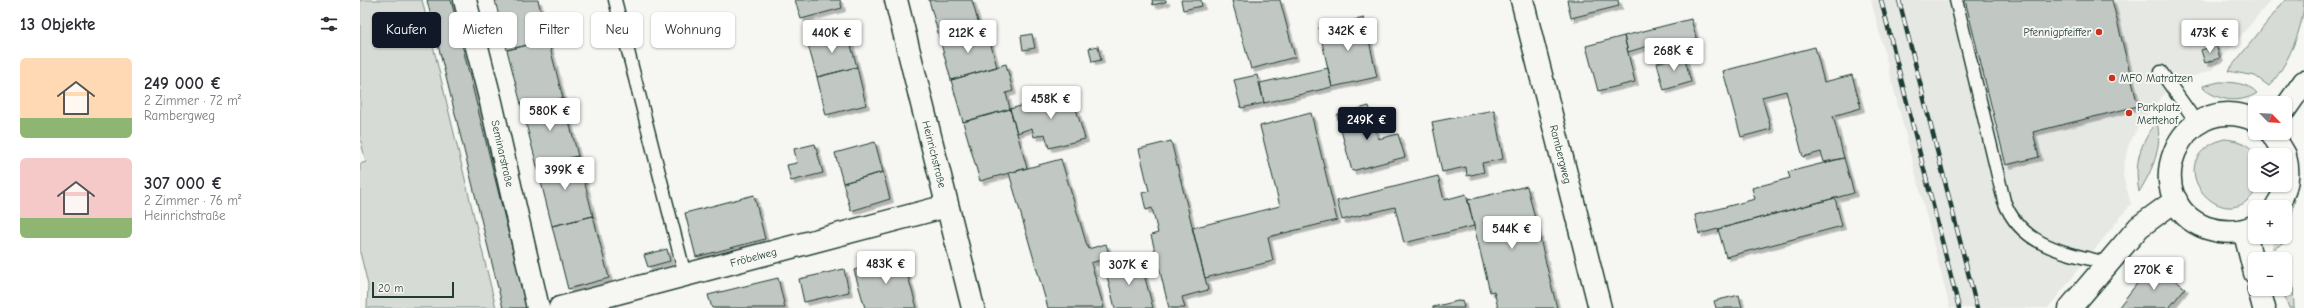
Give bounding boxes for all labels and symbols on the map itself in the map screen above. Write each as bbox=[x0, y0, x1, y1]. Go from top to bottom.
pin: 342K € bbox=[1315, 18, 1381, 52]
pin: 440K € bbox=[799, 20, 865, 54]
pin: 212K € bbox=[935, 20, 1001, 54]
pin: 473K € bbox=[2177, 20, 2243, 54]
place label: Pfennigpfeiffer bbox=[2023, 26, 2092, 39]
marker: Pfennigpfeiffer bbox=[2094, 27, 2104, 37]
pin: 268K € bbox=[1641, 38, 1707, 72]
place label: MFO Matratzen bbox=[2120, 72, 2193, 85]
marker: MFO Matratzen bbox=[2107, 73, 2117, 83]
pin: 458K € bbox=[1018, 86, 1084, 120]
north arrow bbox=[2248, 96, 2292, 140]
pin: 580K € bbox=[517, 98, 583, 132]
place label: Parkplatz Mettehof bbox=[2137, 101, 2180, 127]
pin: 249K € bbox=[1334, 107, 1400, 141]
marker: Parkplatz Mettehof bbox=[2124, 108, 2134, 118]
street label: Seminarstraße bbox=[488, 119, 516, 189]
street label: Heinrichstraße bbox=[919, 119, 949, 190]
street label: Rambergweg bbox=[1547, 123, 1574, 185]
pin: 399K € bbox=[532, 157, 598, 191]
pin: 544K € bbox=[1479, 216, 1545, 250]
street label: Fröbelweg bbox=[729, 245, 778, 270]
pin: 483K € bbox=[853, 251, 919, 285]
pin: 307K € bbox=[1096, 252, 1162, 286]
pin: 270K € bbox=[2121, 257, 2187, 291]
scale bar bbox=[372, 280, 454, 299]

